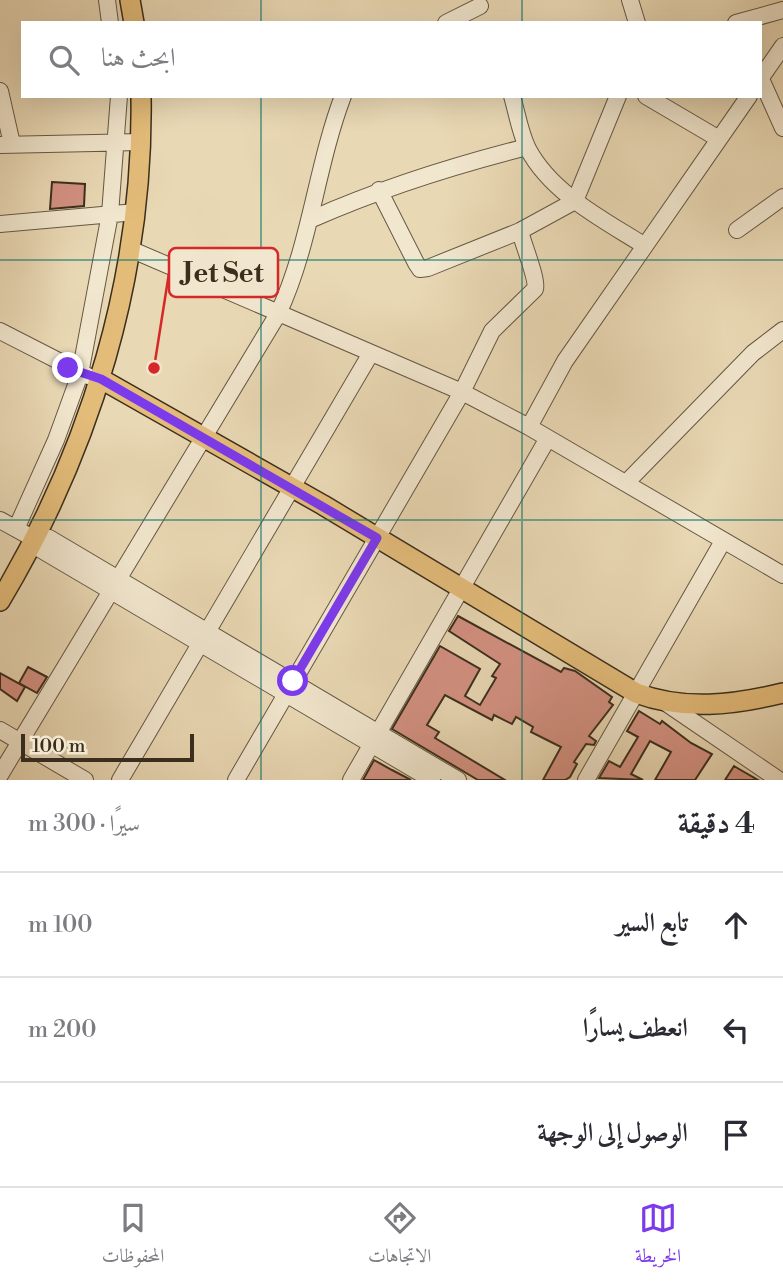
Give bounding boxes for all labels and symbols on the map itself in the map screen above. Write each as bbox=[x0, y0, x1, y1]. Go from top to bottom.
callout: Jet Set bbox=[169, 248, 278, 297]
text: Jet Set bbox=[178, 256, 265, 291]
route end bbox=[52, 352, 83, 383]
route start bbox=[277, 665, 308, 696]
scale bar bbox=[21, 731, 194, 763]

